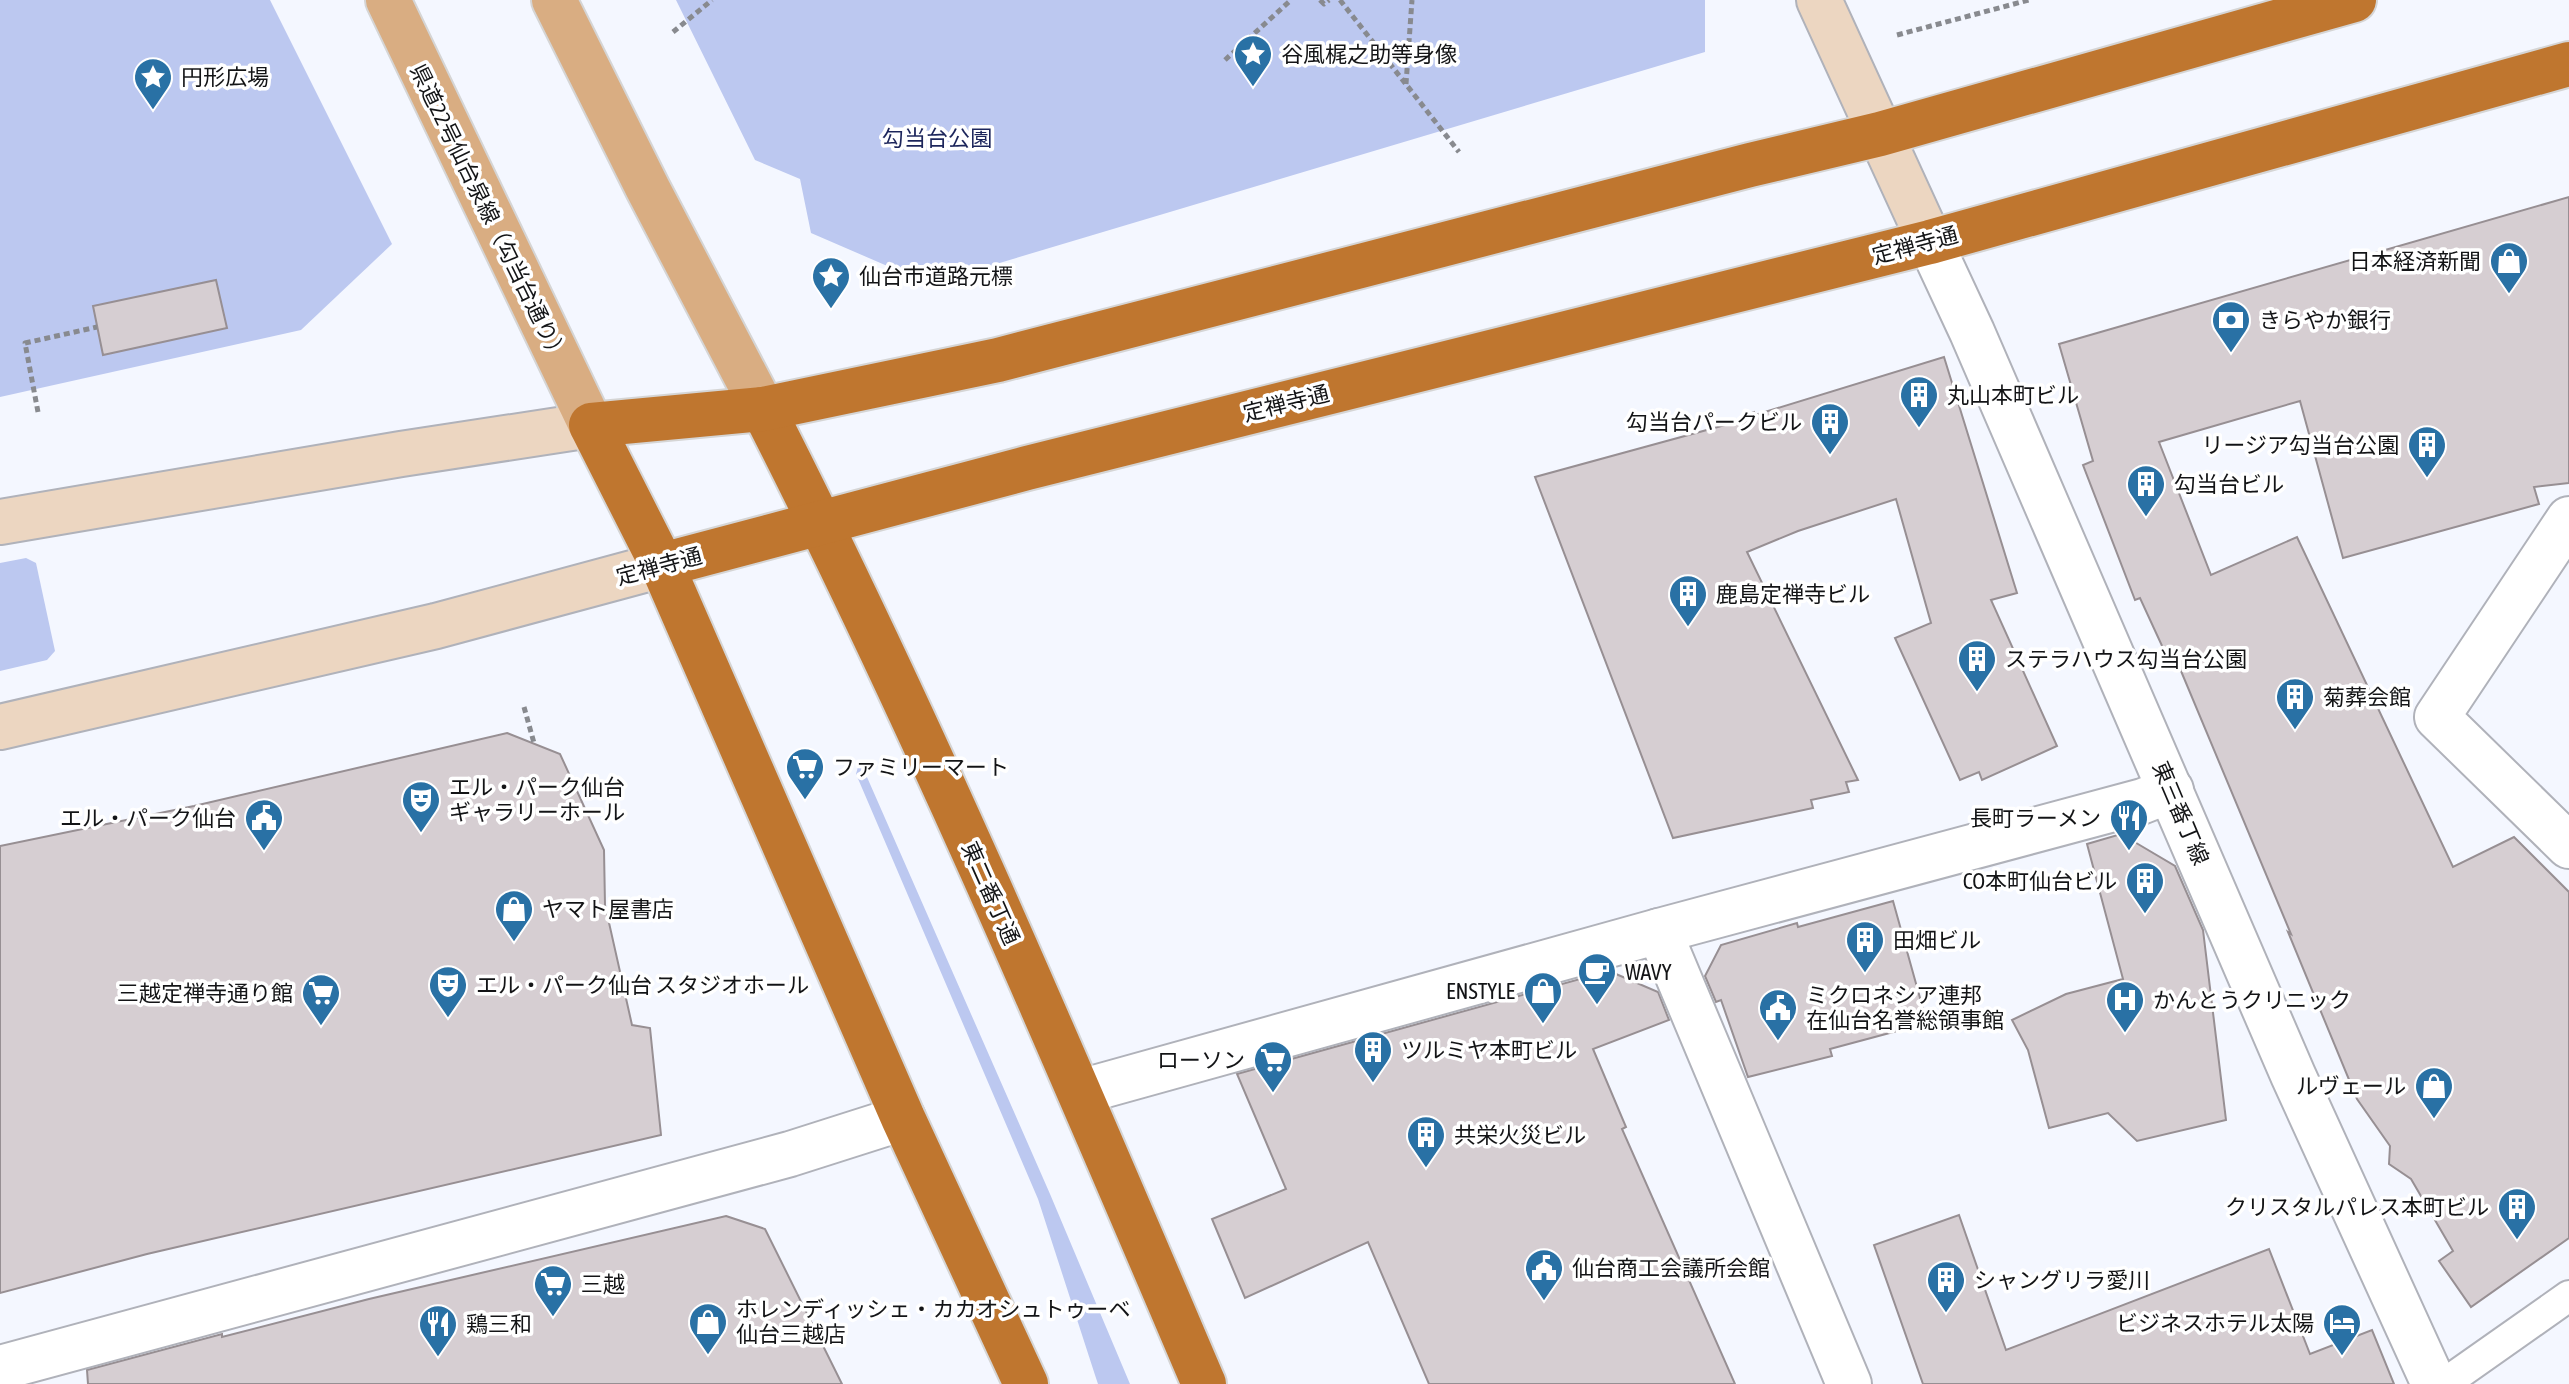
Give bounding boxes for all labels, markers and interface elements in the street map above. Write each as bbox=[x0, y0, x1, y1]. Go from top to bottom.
place icon: 谷風梶之助等身像 bbox=[1232, 33, 1274, 88]
place label: 谷風梶之助等身像 bbox=[1281, 41, 1457, 67]
place icon: 円形広場 bbox=[132, 56, 174, 111]
street label: 県道22号仙台泉線（勾当台通り） bbox=[405, 60, 573, 366]
place label: 円形広場 bbox=[181, 64, 269, 90]
park label: 勾当台公園 bbox=[882, 125, 992, 151]
street label: 定禅寺通 bbox=[1869, 221, 1961, 269]
shop icon: 日本経済新聞 bbox=[2488, 240, 2530, 295]
place label: 日本経済新聞 bbox=[2349, 248, 2481, 274]
place icon: 仙台市道路元標 bbox=[810, 255, 852, 310]
place label: 仙台市道路元標 bbox=[859, 263, 1013, 289]
bank icon: きらやか銀行 bbox=[2210, 299, 2252, 354]
place label: きらやか銀行 bbox=[2259, 307, 2391, 333]
building icon: 丸山本町ビル bbox=[1898, 374, 1940, 429]
street label: 定禅寺通 bbox=[1240, 380, 1332, 426]
place label: 丸山本町ビル bbox=[1947, 382, 2079, 408]
building icon: 勾当台パークビル bbox=[1809, 401, 1851, 456]
place label: 勾当台パークビル bbox=[1626, 409, 1802, 435]
building icon: リージア勾当台公園 bbox=[2406, 424, 2448, 479]
place label: リージア勾当台公園 bbox=[2201, 432, 2399, 458]
building icon: 勾当台ビル bbox=[2125, 463, 2167, 518]
place label: 勾当台ビル bbox=[2174, 471, 2284, 497]
street label: 定禅寺通 bbox=[613, 542, 705, 590]
building icon: 鹿島定禅寺ビル bbox=[1667, 573, 1709, 628]
place label: 鹿島定禅寺ビル bbox=[1716, 581, 1870, 607]
building icon: ステラハウス勾当台公園 bbox=[1956, 638, 1998, 693]
place label: ステラハウス勾当台公園 bbox=[2005, 646, 2247, 672]
building icon: 菊葬会館 bbox=[2274, 676, 2316, 731]
place label: 菊葬会館 bbox=[2323, 684, 2411, 710]
supermarket icon: ファミリーマート bbox=[784, 746, 826, 801]
place label: ファミリーマート bbox=[833, 754, 1009, 780]
street label: 東三番丁線 bbox=[2148, 757, 2214, 869]
place label: エル・パーク仙台 ギャラリーホール bbox=[449, 774, 625, 825]
theatre icon: エル・パーク仙台 ギャラリーホール bbox=[400, 779, 442, 834]
public building icon: エル・パーク仙台 bbox=[243, 797, 285, 852]
restaurant icon: 長町ラーメン bbox=[2108, 797, 2150, 852]
place label: エル・パーク仙台 bbox=[60, 805, 236, 831]
place label: 長町ラーメン bbox=[1970, 805, 2101, 831]
street label: 東二番丁通 bbox=[957, 837, 1025, 949]
building icon: CO本町仙台ビル bbox=[2124, 860, 2166, 915]
place label: CO本町仙台ビル bbox=[1963, 868, 2117, 894]
shop icon: ヤマト屋書店 bbox=[493, 888, 535, 943]
place label: ヤマト屋書店 bbox=[542, 896, 674, 922]
building icon: 田畑ビル bbox=[1844, 919, 1886, 974]
place label: 田畑ビル bbox=[1893, 927, 1981, 953]
cafe icon: WAVY bbox=[1576, 951, 1618, 1006]
place label: WAVY bbox=[1625, 959, 1672, 985]
theatre icon: エル・パーク仙台 スタジオホール bbox=[427, 964, 469, 1019]
shop icon: ENSTYLE bbox=[1522, 970, 1564, 1025]
supermarket icon: 三越定禅寺通り館 bbox=[300, 972, 342, 1027]
place label: エル・パーク仙台 スタジオホール bbox=[476, 972, 809, 998]
place label: ENSTYLE bbox=[1446, 978, 1516, 1004]
hospital icon: かんとうクリニック bbox=[2104, 979, 2146, 1034]
place label: 三越定禅寺通り館 bbox=[117, 980, 293, 1006]
place label: ミクロネシア連邦 在仙台名誉総領事館 bbox=[1806, 982, 2004, 1033]
public building icon: ミクロネシア連邦 在仙台名誉総領事館 bbox=[1757, 987, 1799, 1042]
place label: かんとうクリニック bbox=[2153, 987, 2351, 1013]
building icon: ツルミヤ本町ビル bbox=[1352, 1029, 1394, 1084]
place label: ツルミヤ本町ビル bbox=[1401, 1037, 1577, 1063]
supermarket icon: ローソン bbox=[1252, 1039, 1294, 1094]
place label: ローソン bbox=[1157, 1047, 1245, 1073]
shop icon: ルヴェール bbox=[2413, 1065, 2455, 1120]
place label: ルヴェール bbox=[2296, 1073, 2406, 1099]
building icon: 共栄火災ビル bbox=[1405, 1114, 1447, 1169]
place label: 共栄火災ビル bbox=[1454, 1122, 1586, 1148]
building icon: クリスタルパレス本町ビル bbox=[2496, 1186, 2538, 1241]
place label: クリスタルパレス本町ビル bbox=[2225, 1194, 2489, 1220]
public building icon: 仙台商工会議所会館 bbox=[1523, 1247, 1565, 1302]
place label: 仙台商工会議所会館 bbox=[1572, 1255, 1770, 1281]
building icon: シャングリラ愛川 bbox=[1925, 1259, 1967, 1314]
supermarket icon: 三越 bbox=[532, 1263, 574, 1318]
place label: シャングリラ愛川 bbox=[1974, 1267, 2150, 1293]
place label: 三越 bbox=[581, 1271, 625, 1297]
place label: ホレンディッシェ・カカオシュトゥーベ 仙台三越店 bbox=[736, 1296, 1130, 1347]
shop icon: ホレンディッシェ・カカオシュトゥーベ 仙台三越店 bbox=[687, 1301, 729, 1356]
hotel icon: ビジネスホテル太陽 bbox=[2321, 1302, 2363, 1357]
restaurant icon: 鶏三和 bbox=[417, 1303, 459, 1358]
place label: ビジネスホテル太陽 bbox=[2116, 1310, 2314, 1336]
place label: 鶏三和 bbox=[466, 1311, 532, 1337]

